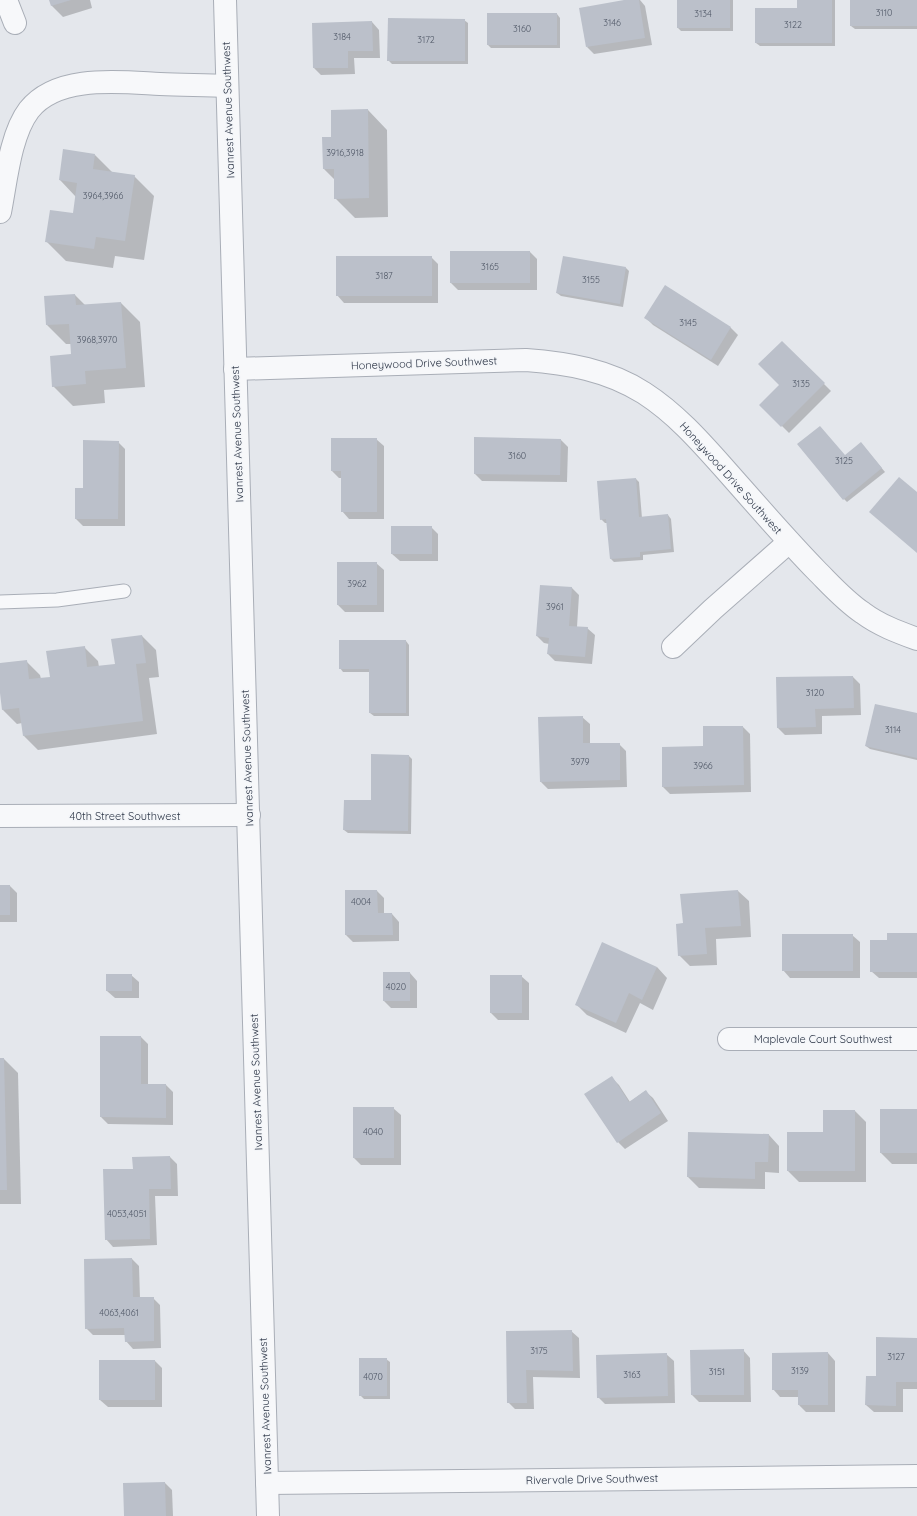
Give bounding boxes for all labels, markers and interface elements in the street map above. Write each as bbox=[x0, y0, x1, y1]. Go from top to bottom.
house number: 3110 bbox=[876, 7, 892, 18]
house number: 3134 bbox=[694, 8, 712, 19]
house number: 3146 bbox=[603, 17, 621, 28]
house number: 3122 bbox=[784, 19, 802, 30]
house number: 3160 bbox=[513, 23, 531, 34]
house number: 3184 bbox=[333, 31, 351, 42]
house number: 3172 bbox=[417, 34, 435, 45]
street label: Ivanrest Avenue Southwest bbox=[219, 41, 237, 179]
house number: 3916,3918 bbox=[326, 147, 364, 158]
house number: 3964,3966 bbox=[83, 190, 123, 201]
house number: 3165 bbox=[481, 261, 499, 272]
house number: 3187 bbox=[375, 270, 393, 281]
house number: 3155 bbox=[582, 274, 600, 285]
house number: 3145 bbox=[679, 317, 697, 328]
house number: 3968,3970 bbox=[77, 334, 117, 345]
street label: Honeywood Drive Southwest bbox=[351, 353, 498, 373]
street label: Ivanrest Avenue Southwest bbox=[228, 365, 246, 503]
house number: 3135 bbox=[792, 378, 810, 389]
street label: Honeywood Drive Southwest bbox=[677, 419, 785, 537]
house number: 3160 bbox=[508, 450, 526, 461]
house number: 3125 bbox=[835, 455, 853, 466]
house number: 3962 bbox=[347, 578, 367, 589]
house number: 3961 bbox=[546, 601, 564, 612]
house number: 3120 bbox=[806, 687, 824, 698]
street label: Ivanrest Avenue Southwest bbox=[238, 689, 256, 827]
house number: 3114 bbox=[885, 724, 901, 735]
house number: 3979 bbox=[570, 756, 590, 767]
house number: 3966 bbox=[693, 760, 713, 771]
street label: 40th Street Southwest bbox=[70, 809, 181, 823]
house number: 4004 bbox=[351, 896, 371, 907]
house number: 4020 bbox=[386, 981, 406, 992]
street label: Ivanrest Avenue Southwest bbox=[247, 1013, 265, 1151]
street label: Maplevale Court Southwest bbox=[754, 1032, 893, 1046]
house number: 4040 bbox=[363, 1126, 383, 1137]
house number: 4053,4051 bbox=[107, 1208, 147, 1219]
house number: 4063,4061 bbox=[99, 1307, 139, 1318]
street label: Ivanrest Avenue Southwest bbox=[256, 1337, 274, 1475]
house number: 3175 bbox=[530, 1345, 548, 1356]
house number: 3127 bbox=[887, 1351, 905, 1362]
house number: 3139 bbox=[791, 1365, 809, 1376]
house number: 3151 bbox=[709, 1366, 725, 1377]
house number: 3163 bbox=[623, 1369, 641, 1380]
house number: 4070 bbox=[363, 1371, 383, 1382]
street label: Rivervale Drive Southwest bbox=[526, 1471, 659, 1487]

